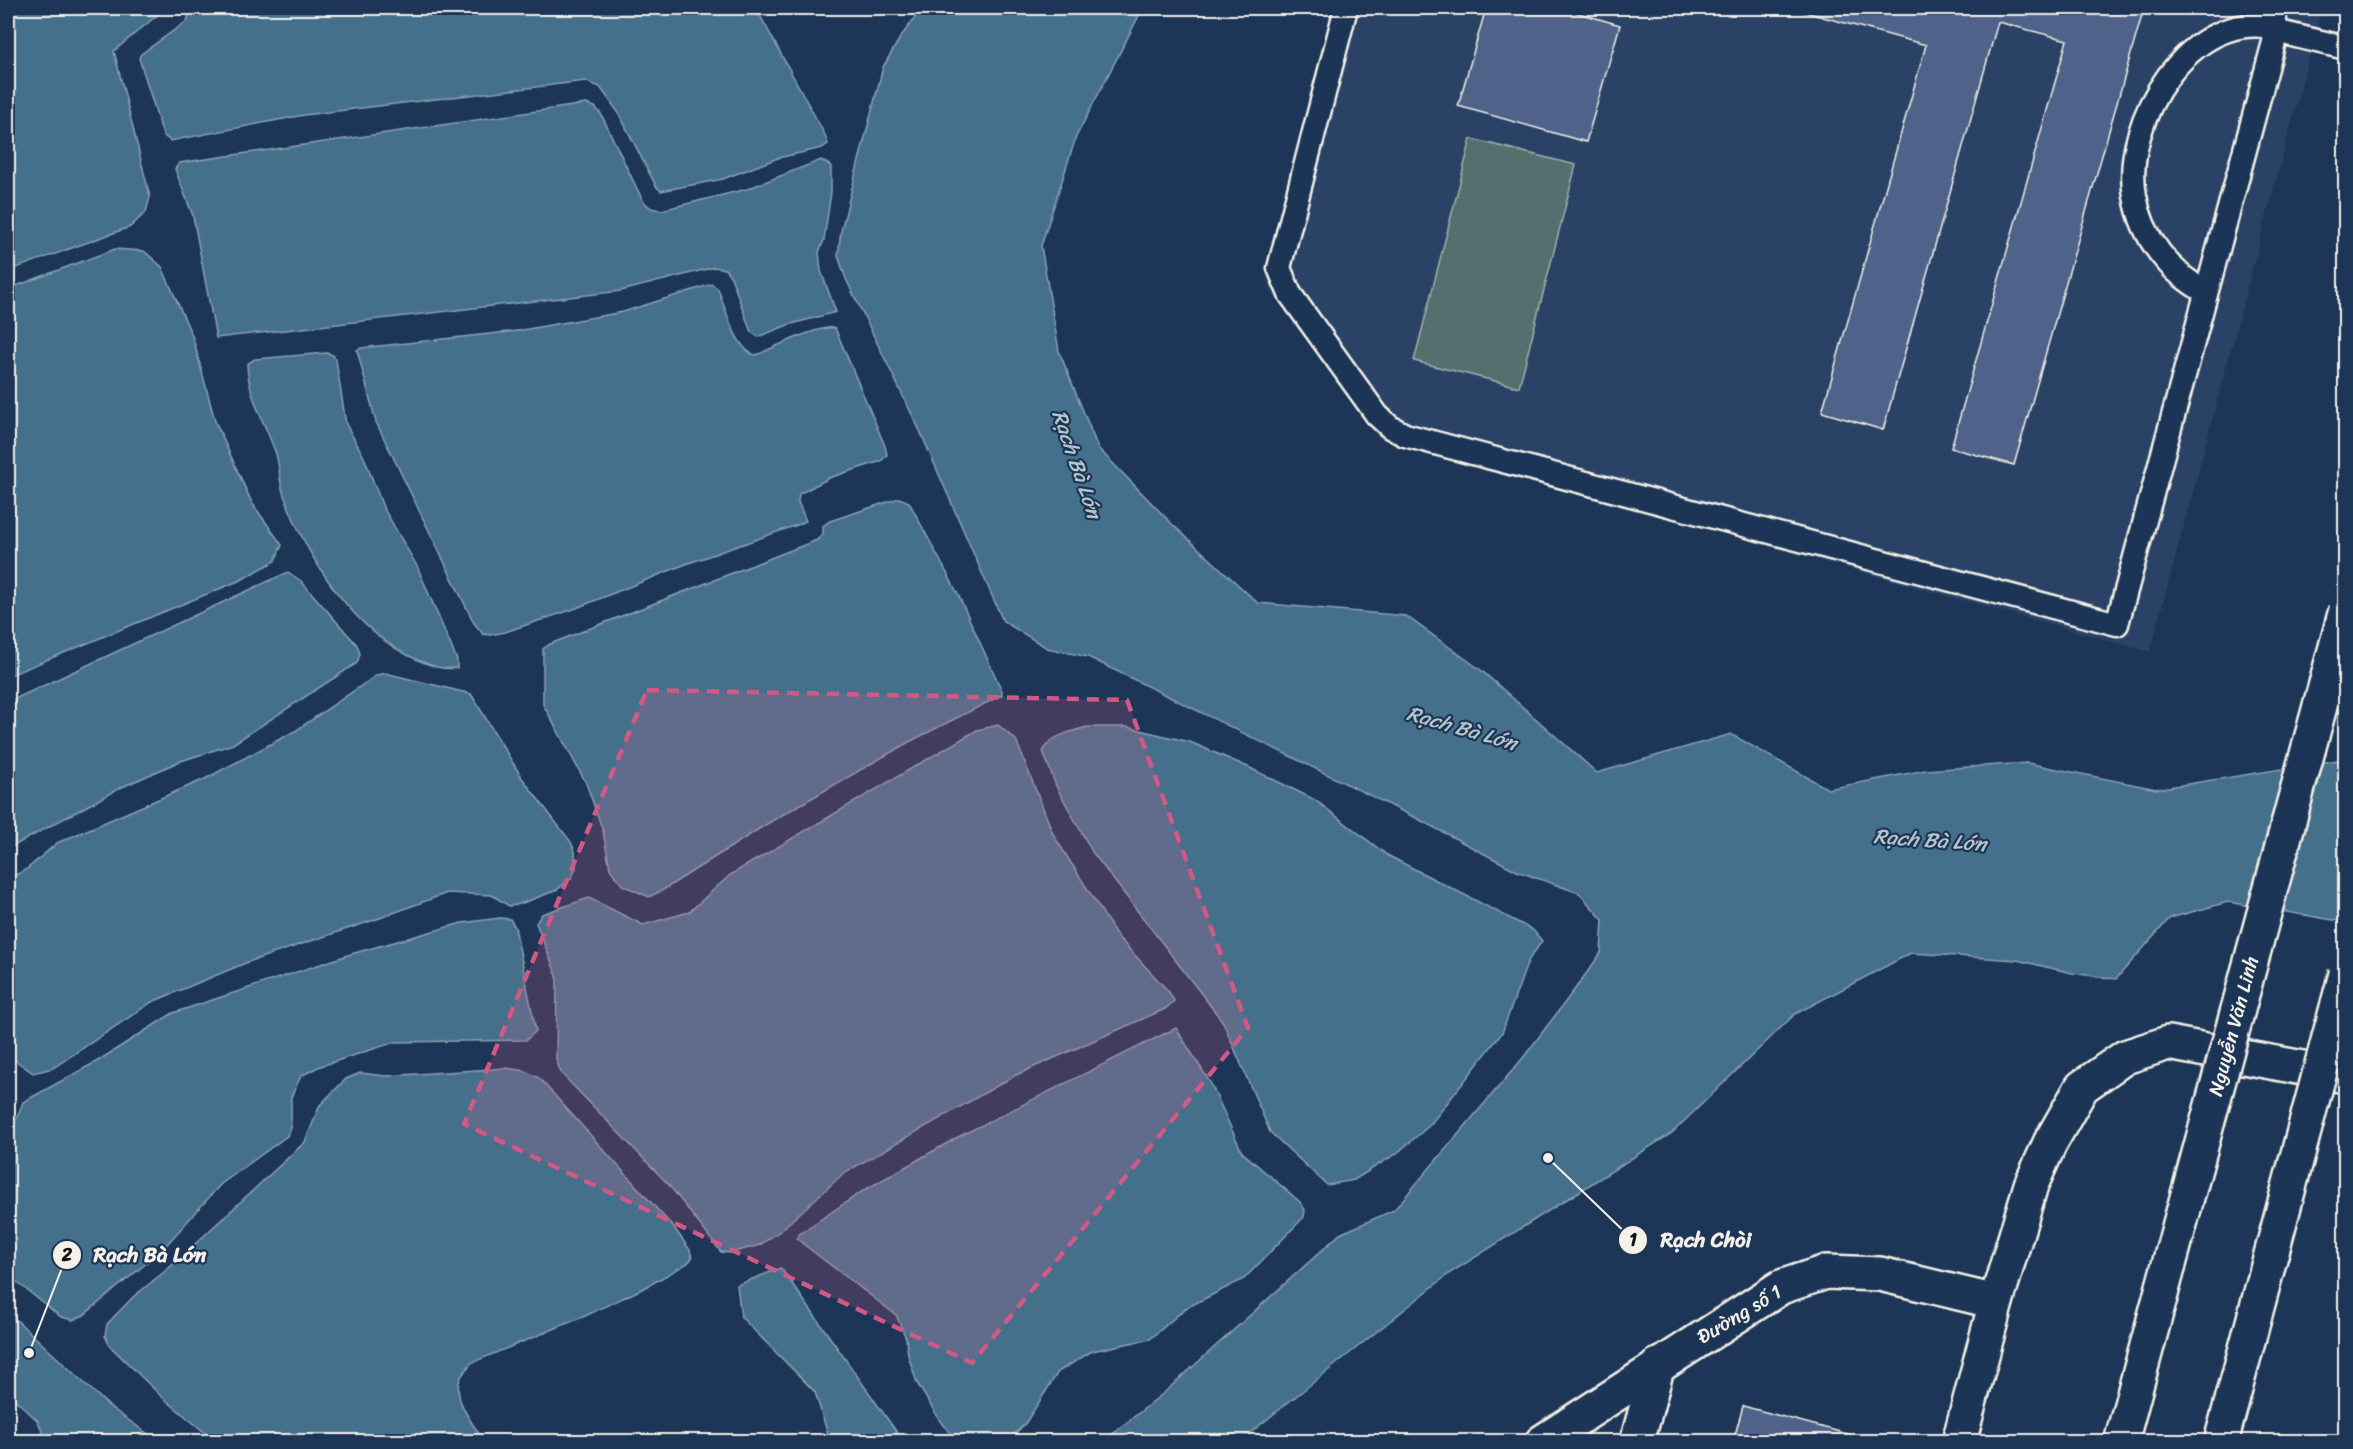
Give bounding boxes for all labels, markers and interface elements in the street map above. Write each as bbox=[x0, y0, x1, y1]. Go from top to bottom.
water label: Rạch Bà Lớn bbox=[1041, 404, 1114, 526]
water label: Rạch Bà Lớn bbox=[1403, 694, 1524, 763]
water label: Rạch Bà Lớn bbox=[1872, 817, 1990, 863]
street label: Nguyễn Văn Linh bbox=[2198, 952, 2269, 1100]
callout: Rạch Chòi bbox=[1618, 1220, 1763, 1259]
text: Rạch Chòi bbox=[1660, 1221, 1753, 1259]
text: 1 bbox=[1629, 1224, 1637, 1256]
callout: Rạch Bà Lớn bbox=[52, 1235, 219, 1274]
text: Rạch Bà Lớn bbox=[93, 1236, 207, 1274]
text: 2 bbox=[61, 1239, 73, 1271]
street label: Đường số 1 bbox=[1690, 1275, 1789, 1354]

